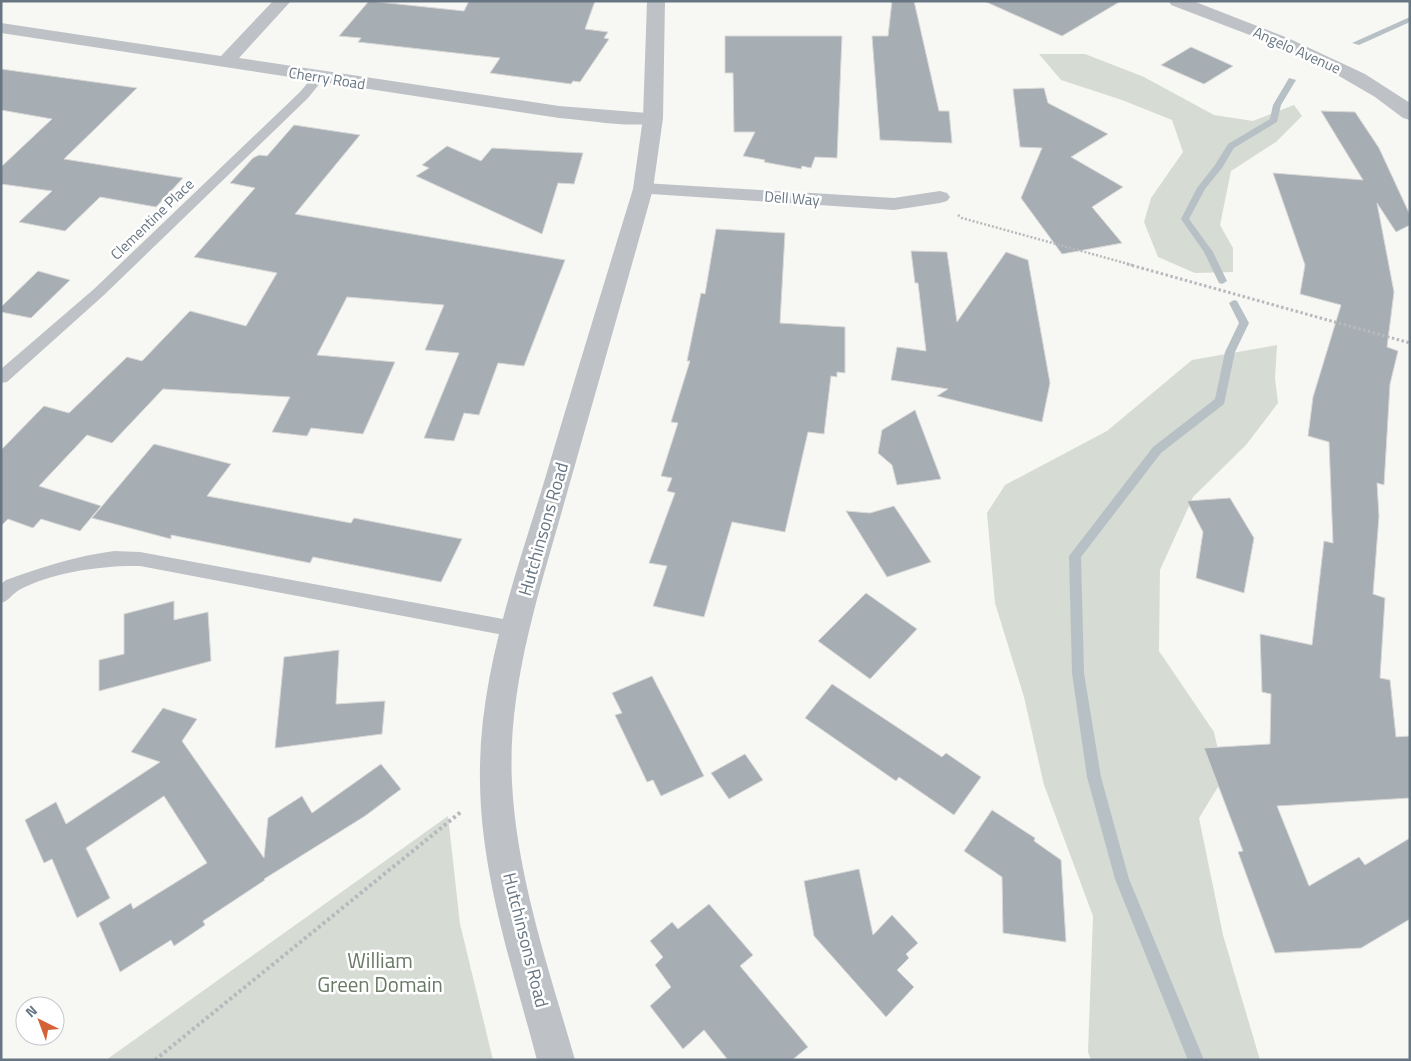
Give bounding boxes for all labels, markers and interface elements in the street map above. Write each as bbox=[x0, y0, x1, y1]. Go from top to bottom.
street label: Angelo Avenue bbox=[1249, 20, 1345, 80]
street label: Cherry Road bbox=[287, 61, 367, 95]
street label: Clementine Place bbox=[105, 173, 199, 265]
street label: Dell Way bbox=[764, 185, 820, 211]
street label: Hutchinsons Road bbox=[511, 459, 575, 599]
street label: Hutchinsons Road bbox=[496, 870, 556, 1010]
park label: William Green Domain bbox=[317, 944, 443, 1000]
north arrow bbox=[15, 996, 65, 1046]
text: N bbox=[20, 1000, 42, 1022]

